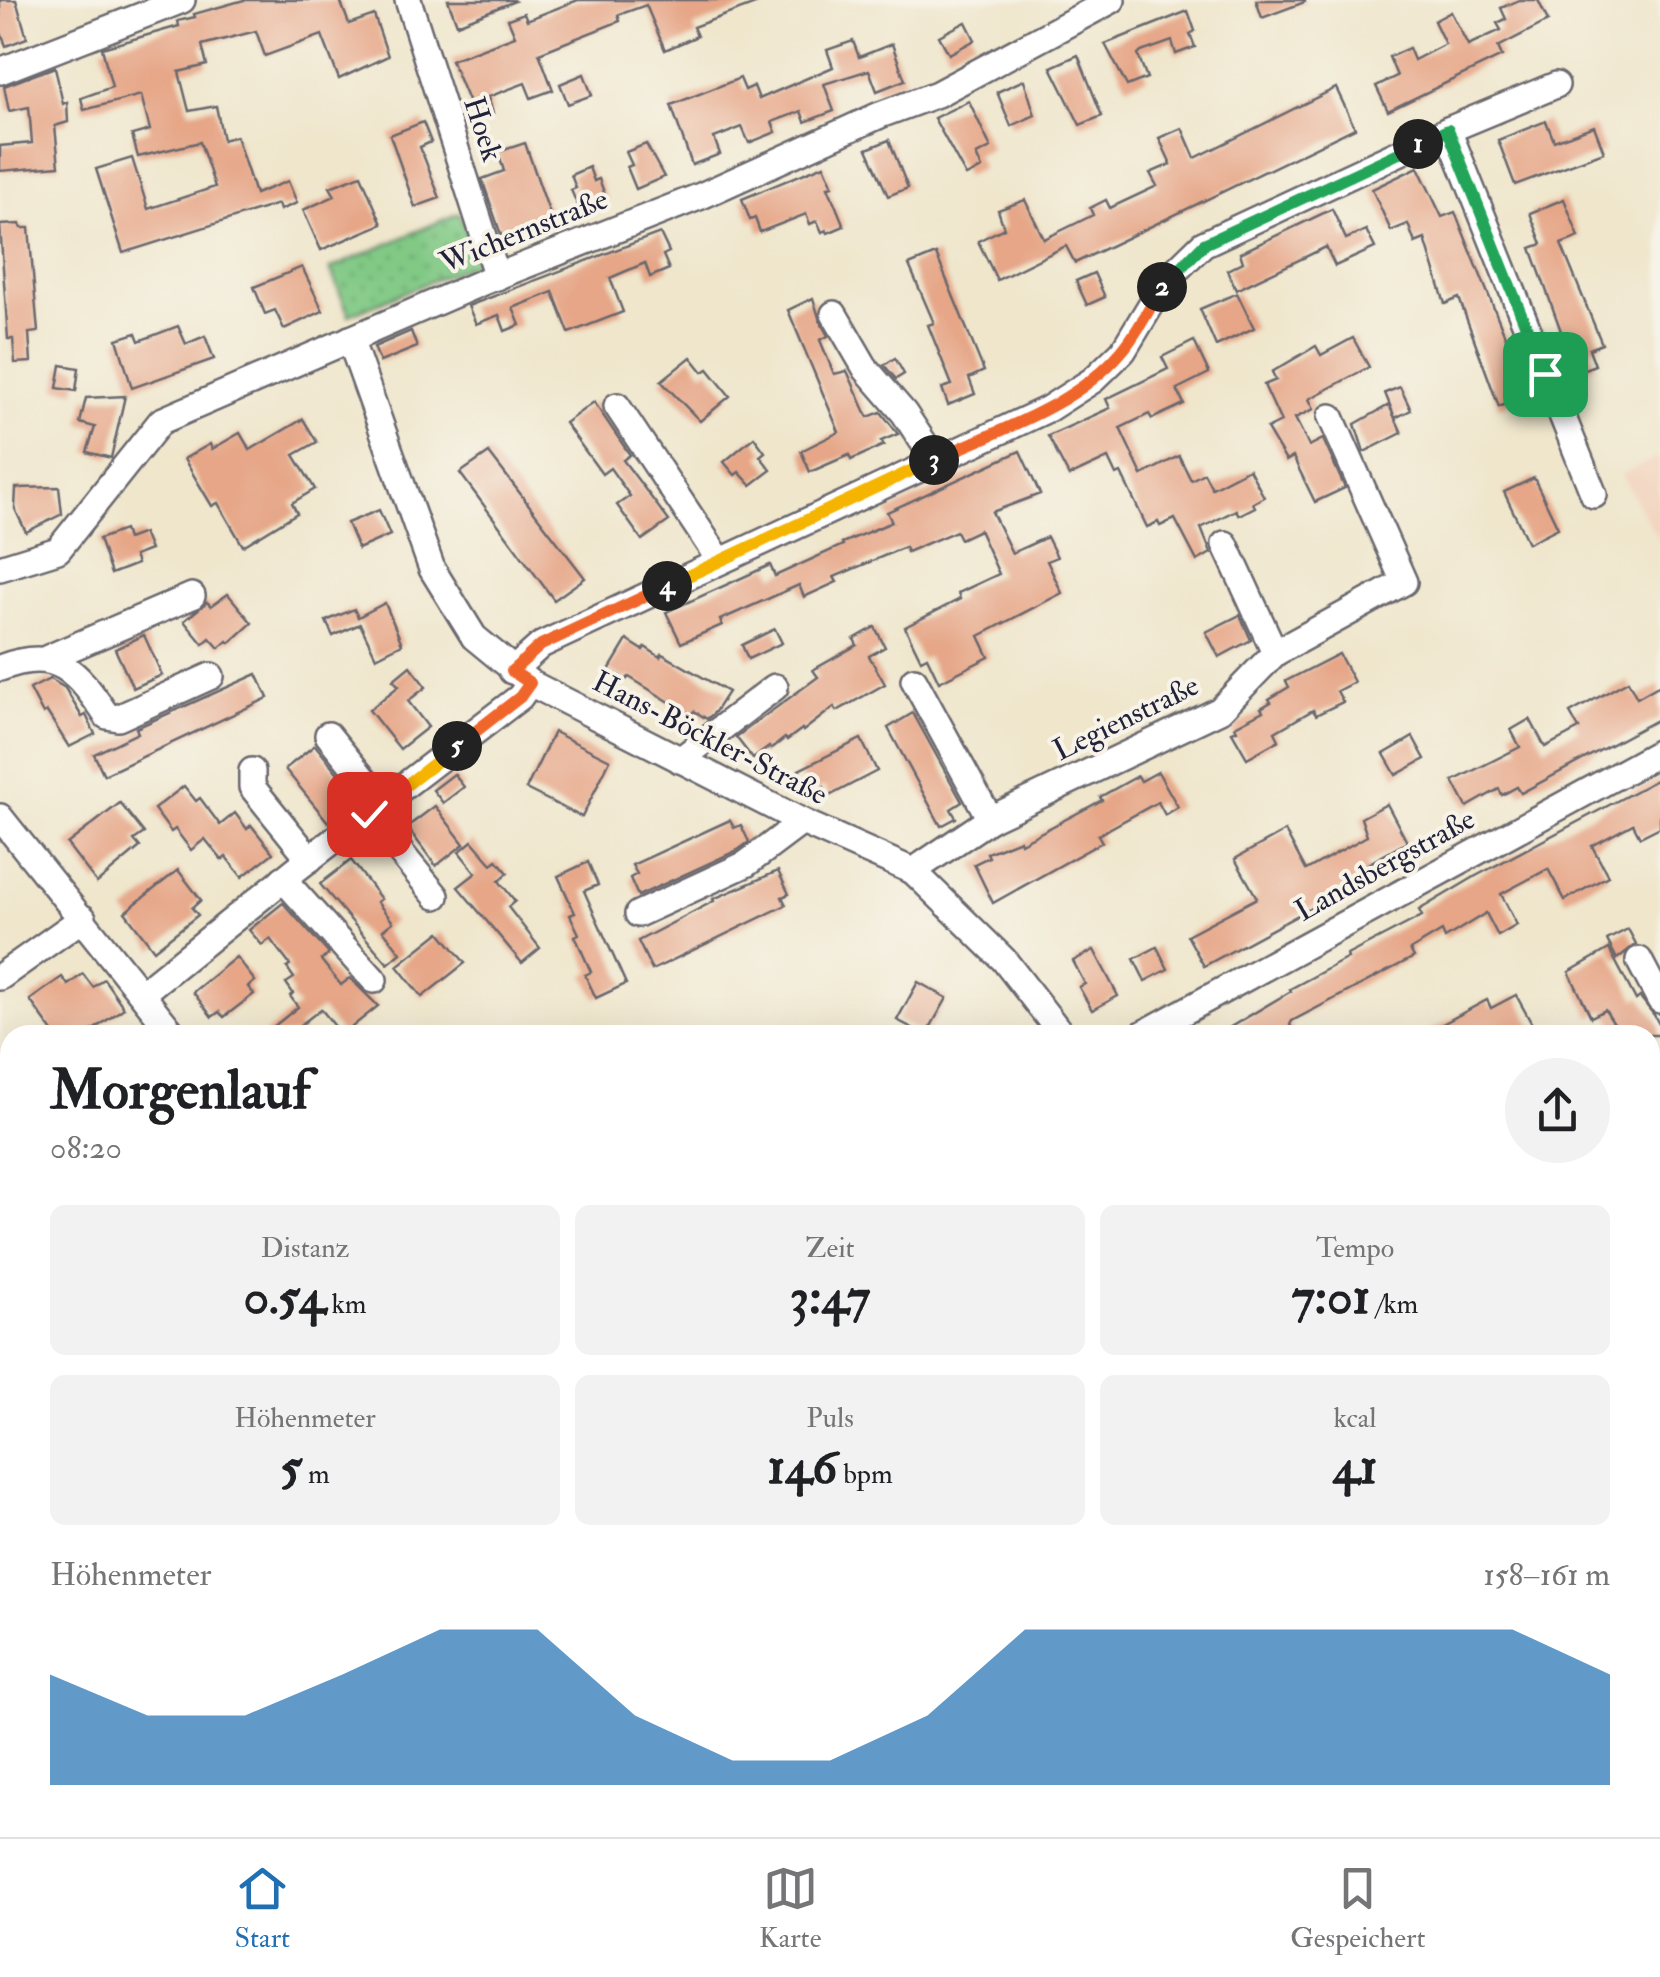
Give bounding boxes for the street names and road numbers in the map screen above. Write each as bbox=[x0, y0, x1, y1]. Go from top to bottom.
street label: Hoek bbox=[455, 92, 511, 166]
street label: Wichernstraße bbox=[434, 181, 613, 282]
street label: Hans-Böckler-Straße bbox=[586, 663, 834, 813]
street label: Legienstraße bbox=[1047, 667, 1205, 769]
street label: Landsbergstraße bbox=[1289, 800, 1481, 930]

